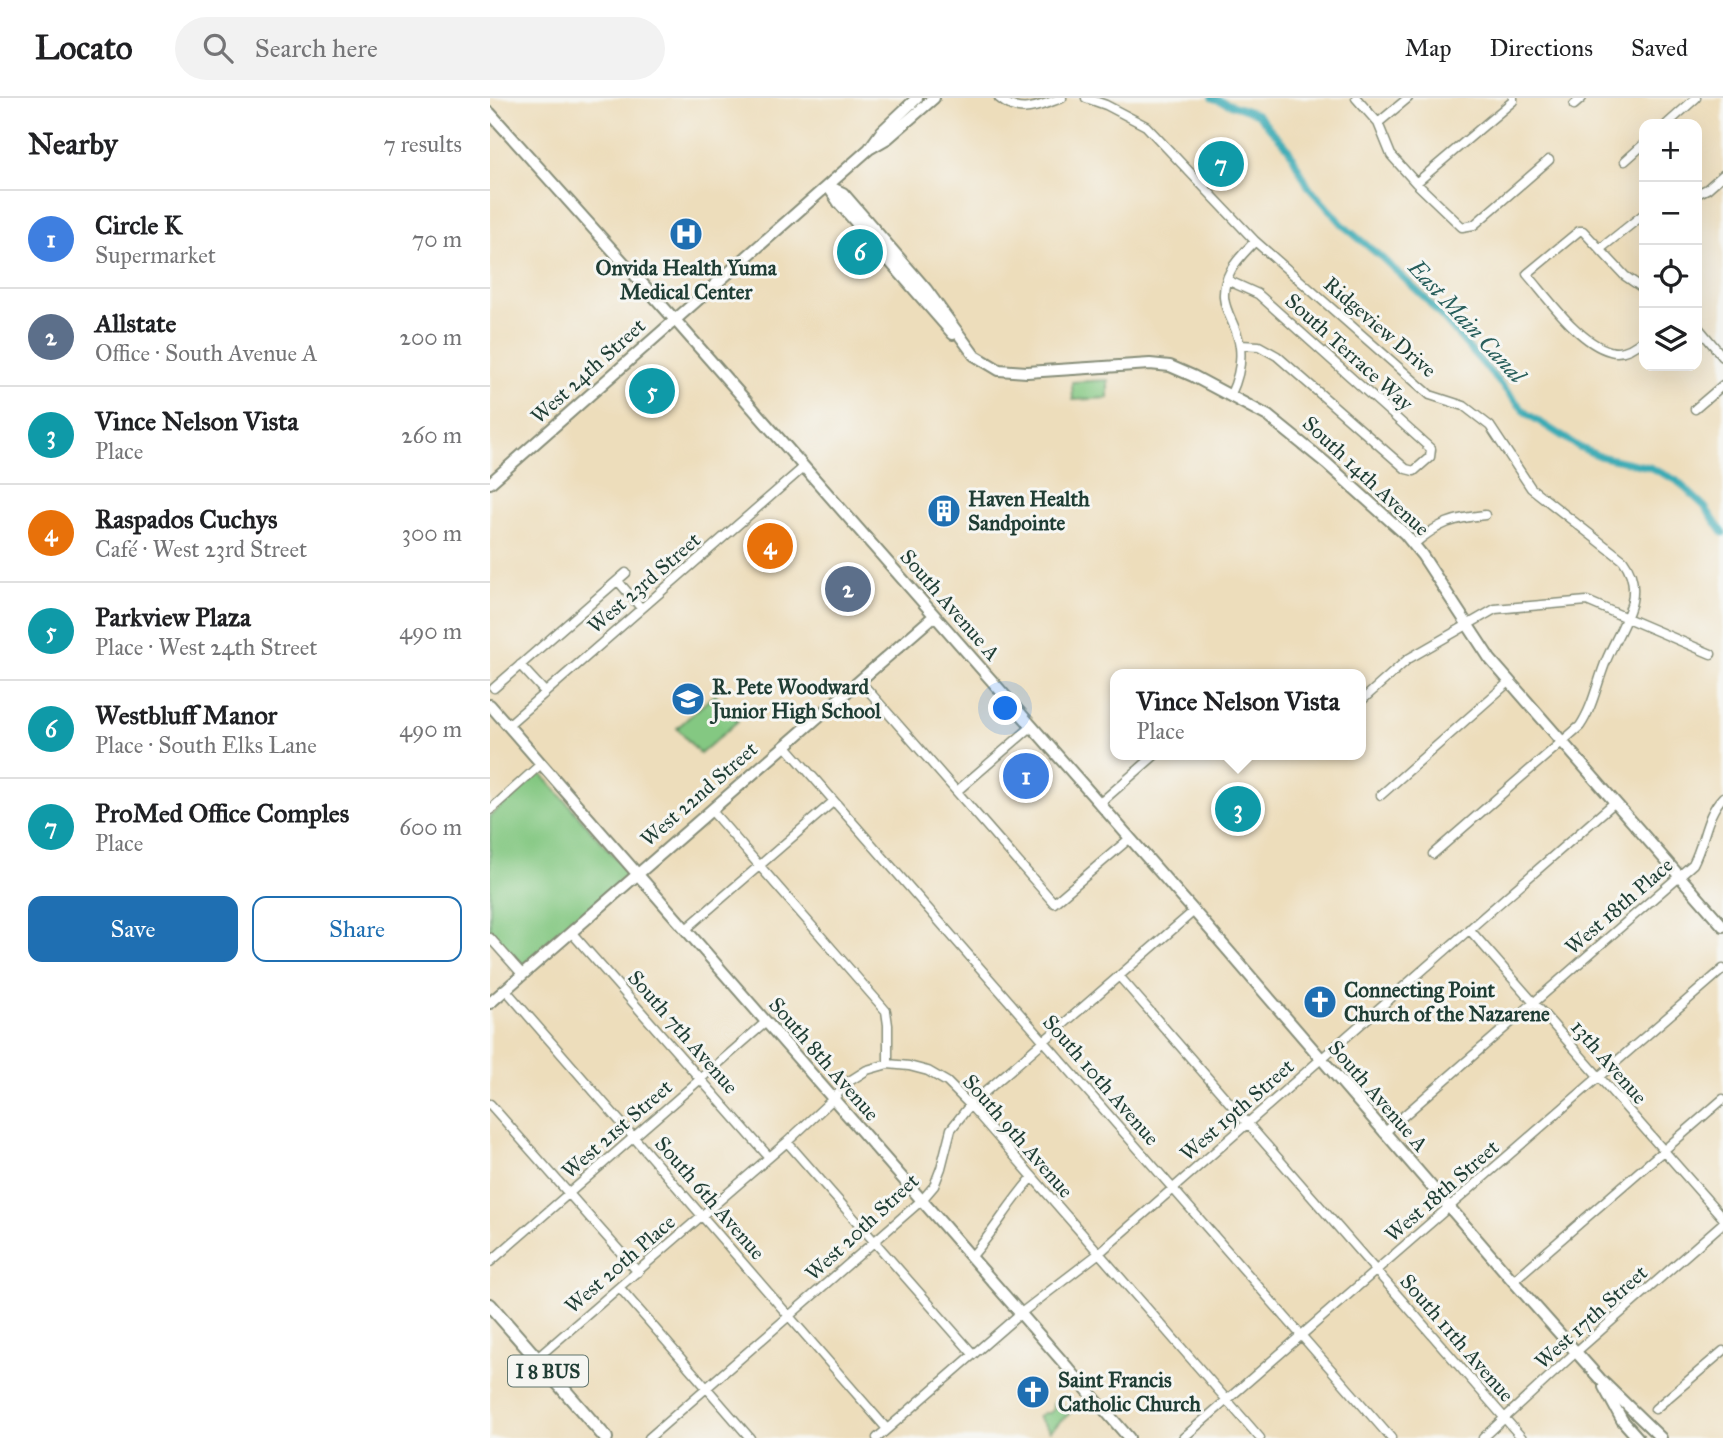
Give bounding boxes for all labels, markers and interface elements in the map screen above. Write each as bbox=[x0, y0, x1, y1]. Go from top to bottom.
search box bbox=[175, 17, 665, 80]
text: Locato bbox=[35, 28, 133, 68]
icon: search bbox=[199, 29, 237, 67]
text: Search here bbox=[255, 32, 378, 64]
text: Map bbox=[1405, 33, 1452, 63]
text: Directions bbox=[1490, 33, 1593, 63]
text: Saved bbox=[1631, 33, 1688, 63]
map controls bbox=[1639, 119, 1702, 371]
button: + bbox=[1639, 119, 1702, 182]
text: Nearby bbox=[28, 126, 118, 162]
text: 7 results bbox=[383, 130, 462, 158]
pin: 7 bbox=[1198, 138, 1244, 190]
button: − bbox=[1639, 182, 1702, 245]
text: Circle K bbox=[95, 209, 182, 241]
hospital icon: Onvida Health Yuma Medical Center bbox=[667, 215, 705, 253]
text: 1 bbox=[46, 225, 56, 253]
text: 70 m bbox=[412, 225, 462, 253]
pin: 6 bbox=[837, 226, 883, 278]
text: Supermarket bbox=[95, 241, 216, 269]
button: locate bbox=[1639, 245, 1702, 308]
water label: East Main Canal bbox=[1402, 253, 1533, 390]
place label: Onvida Health Yuma Medical Center bbox=[595, 255, 778, 305]
street label: Ridgeview Drive bbox=[1318, 271, 1442, 383]
street label: South Terrace Way bbox=[1280, 288, 1419, 417]
text: Allstate bbox=[95, 307, 176, 339]
button: layers bbox=[1639, 308, 1702, 371]
street label: West 24th Street bbox=[525, 312, 651, 429]
text: 2 bbox=[45, 323, 57, 351]
text: 200 m bbox=[400, 323, 462, 351]
text: Office · South Avenue A bbox=[95, 339, 318, 367]
pin: 5 bbox=[629, 365, 675, 417]
text: Vince Nelson Vista bbox=[95, 405, 299, 437]
street label: South 14th Avenue bbox=[1297, 410, 1435, 542]
text: 3 bbox=[46, 421, 56, 449]
text: 260 m bbox=[401, 421, 462, 449]
text: Place bbox=[95, 437, 143, 465]
place label: Haven Health Sandpointe bbox=[968, 486, 1090, 536]
building icon: Haven Health Sandpointe bbox=[925, 492, 963, 530]
text: Raspados Cuchys bbox=[95, 503, 277, 535]
text: 4 bbox=[45, 519, 57, 547]
text: 300 m bbox=[402, 519, 462, 547]
pin: 4 bbox=[747, 520, 793, 572]
street label: West 23rd Street bbox=[582, 526, 706, 639]
text: Café · West 23rd Street bbox=[95, 535, 307, 563]
street label: South Avenue A bbox=[894, 544, 1006, 666]
pin: 2 bbox=[825, 563, 871, 615]
text: Parkview Plaza bbox=[95, 601, 251, 633]
text: 5 bbox=[46, 617, 56, 645]
text: 490 m bbox=[399, 617, 462, 645]
text: Place · West 24th Street bbox=[95, 633, 317, 661]
popup bbox=[1110, 669, 1366, 760]
place label: R. Pete Woodward Junior High School bbox=[709, 674, 882, 725]
school or university icon: R. Pete Woodward Junior High School bbox=[669, 680, 707, 718]
text: Vince Nelson Vista bbox=[1136, 685, 1340, 717]
your location bbox=[988, 691, 1022, 725]
text: Westbluff Manor bbox=[95, 699, 277, 731]
text: 6 bbox=[45, 715, 57, 743]
text: 490 m bbox=[399, 715, 462, 743]
text: Place bbox=[1136, 717, 1185, 745]
text: Place · South Elks Lane bbox=[95, 731, 317, 759]
street label: West 22nd Street bbox=[635, 736, 763, 852]
pin: 1 bbox=[1003, 750, 1049, 802]
pin: 3 bbox=[1215, 783, 1261, 835]
text: ProMed Office Comples bbox=[95, 797, 349, 829]
text: 7 bbox=[45, 813, 57, 841]
text: 600 m bbox=[399, 813, 462, 841]
text: Place bbox=[95, 829, 143, 857]
street label: West 18th Place bbox=[1560, 852, 1679, 960]
button: Save bbox=[28, 896, 238, 962]
button: Share bbox=[252, 896, 462, 962]
street label: South 7th Avenue bbox=[622, 965, 744, 1099]
place label: Connecting Point Church of the Nazarene bbox=[1344, 977, 1550, 1027]
church icon: Connecting Point Church of the Nazarene bbox=[1301, 983, 1339, 1021]
street label: South 8th Avenue bbox=[763, 992, 885, 1126]
street label: South 10th Avenue bbox=[1037, 1009, 1165, 1151]
street label: 13th Avenue bbox=[1565, 1014, 1653, 1110]
street label: South Avenue A bbox=[1322, 1035, 1434, 1157]
street label: West 19th Street bbox=[1175, 1053, 1300, 1167]
street label: South 9th Avenue bbox=[957, 1069, 1079, 1203]
street label: West 21st Street bbox=[556, 1074, 678, 1184]
street label: South 6th Avenue bbox=[649, 1131, 771, 1265]
street label: West 18th Street bbox=[1380, 1134, 1505, 1248]
street label: West 20th Street bbox=[800, 1167, 925, 1286]
street label: West 20th Place bbox=[559, 1209, 681, 1319]
street label: West 17th Street bbox=[1529, 1259, 1653, 1374]
street label: South 11th Avenue bbox=[1394, 1269, 1520, 1407]
road number: I 8 BUS bbox=[508, 1356, 588, 1386]
place label: Saint Francis Catholic Church bbox=[1058, 1367, 1201, 1417]
church icon: Saint Francis Catholic Church bbox=[1014, 1373, 1052, 1411]

